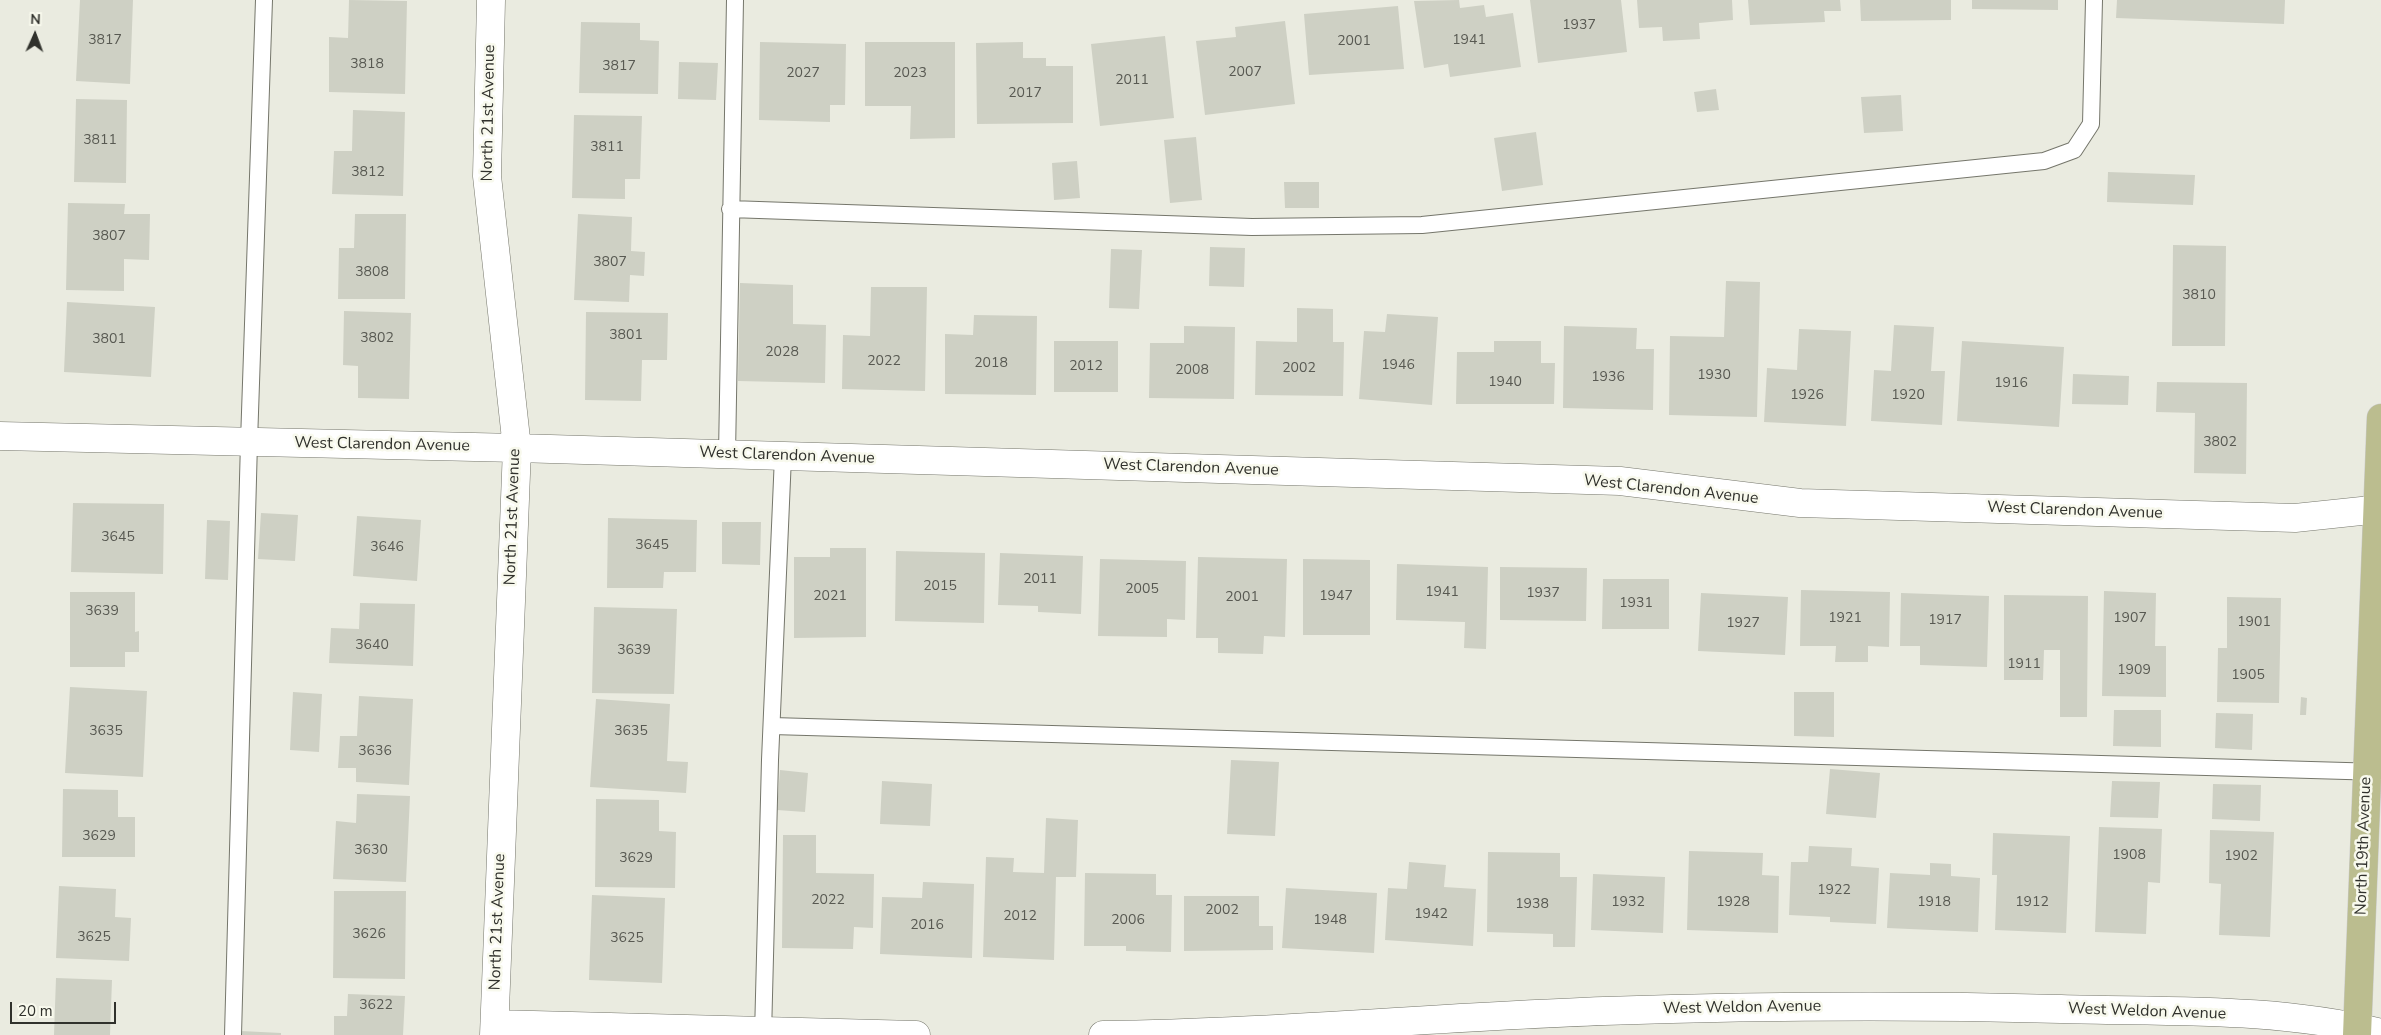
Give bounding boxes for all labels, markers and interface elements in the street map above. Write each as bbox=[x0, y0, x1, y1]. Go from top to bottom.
north arrow bbox=[10, 10, 60, 60]
text: N bbox=[30, 10, 41, 29]
house number: 1937 bbox=[1562, 18, 1596, 34]
house number: 3817 bbox=[88, 33, 122, 49]
house number: 1941 bbox=[1452, 33, 1486, 49]
house number: 2001 bbox=[1337, 34, 1371, 50]
street label: North 21st Avenue bbox=[478, 45, 500, 181]
house number: 3818 bbox=[350, 57, 384, 73]
house number: 3817 bbox=[602, 59, 636, 75]
house number: 2007 bbox=[1228, 65, 1262, 81]
house number: 2027 bbox=[786, 66, 820, 82]
house number: 2023 bbox=[893, 66, 927, 82]
house number: 2011 bbox=[1115, 73, 1149, 89]
house number: 2017 bbox=[1008, 86, 1042, 102]
house number: 3811 bbox=[83, 133, 117, 149]
house number: 3811 bbox=[590, 140, 624, 156]
house number: 3812 bbox=[351, 165, 385, 181]
house number: 3807 bbox=[92, 229, 126, 245]
house number: 3807 bbox=[593, 255, 627, 271]
house number: 3808 bbox=[355, 265, 389, 281]
house number: 3810 bbox=[2182, 288, 2216, 304]
house number: 3801 bbox=[609, 328, 643, 344]
house number: 3802 bbox=[360, 331, 394, 347]
house number: 3801 bbox=[92, 332, 126, 348]
house number: 2028 bbox=[765, 345, 799, 361]
house number: 2022 bbox=[867, 354, 901, 370]
house number: 2018 bbox=[974, 356, 1008, 372]
house number: 1946 bbox=[1381, 358, 1415, 374]
house number: 2012 bbox=[1069, 359, 1103, 375]
house number: 2002 bbox=[1282, 361, 1316, 377]
house number: 2008 bbox=[1175, 363, 1209, 379]
house number: 1930 bbox=[1697, 368, 1731, 384]
house number: 1936 bbox=[1591, 370, 1625, 386]
house number: 1940 bbox=[1488, 375, 1522, 391]
house number: 1916 bbox=[1994, 376, 2028, 392]
house number: 1926 bbox=[1790, 388, 1824, 404]
house number: 1920 bbox=[1891, 388, 1925, 404]
street label: West Clarendon Avenue bbox=[294, 434, 470, 456]
house number: 3802 bbox=[2203, 435, 2237, 451]
street label: West Clarendon Avenue bbox=[699, 443, 875, 469]
street label: North 21st Avenue bbox=[501, 448, 525, 586]
street label: West Clarendon Avenue bbox=[1103, 455, 1279, 481]
street label: West Clarendon Avenue bbox=[1583, 471, 1759, 509]
street label: West Clarendon Avenue bbox=[1987, 498, 2163, 524]
house number: 3645 bbox=[101, 530, 135, 546]
house number: 3645 bbox=[635, 538, 669, 554]
house number: 3646 bbox=[370, 540, 404, 556]
house number: 2011 bbox=[1023, 572, 1057, 588]
house number: 2015 bbox=[923, 579, 957, 595]
house number: 2005 bbox=[1125, 582, 1159, 598]
house number: 1941 bbox=[1425, 585, 1459, 601]
house number: 1937 bbox=[1526, 586, 1560, 602]
house number: 2021 bbox=[813, 589, 847, 605]
house number: 1947 bbox=[1319, 589, 1353, 605]
house number: 2001 bbox=[1225, 590, 1259, 606]
house number: 1931 bbox=[1619, 596, 1653, 612]
house number: 3639 bbox=[85, 604, 119, 620]
house number: 1921 bbox=[1828, 611, 1862, 627]
house number: 1907 bbox=[2113, 611, 2147, 627]
house number: 1917 bbox=[1928, 613, 1962, 629]
house number: 1901 bbox=[2237, 615, 2271, 631]
house number: 1927 bbox=[1726, 616, 1760, 632]
house number: 3640 bbox=[355, 638, 389, 654]
house number: 3639 bbox=[617, 643, 651, 659]
house number: 1911 bbox=[2007, 657, 2041, 673]
house number: 1909 bbox=[2117, 663, 2151, 679]
house number: 1905 bbox=[2231, 668, 2265, 684]
house number: 3635 bbox=[89, 724, 123, 740]
house number: 3635 bbox=[614, 724, 648, 740]
house number: 3636 bbox=[358, 744, 392, 760]
street label: North 19th Avenue bbox=[2352, 777, 2376, 915]
house number: 3629 bbox=[82, 829, 116, 845]
house number: 3630 bbox=[354, 843, 388, 859]
house number: 1908 bbox=[2112, 848, 2146, 864]
house number: 1902 bbox=[2224, 849, 2258, 865]
house number: 3629 bbox=[619, 851, 653, 867]
street label: North 21st Avenue bbox=[486, 853, 510, 991]
house number: 1922 bbox=[1817, 883, 1851, 899]
house number: 2022 bbox=[811, 893, 845, 909]
house number: 1932 bbox=[1611, 895, 1645, 911]
house number: 1928 bbox=[1716, 895, 1750, 911]
house number: 1918 bbox=[1917, 895, 1951, 911]
house number: 1912 bbox=[2015, 895, 2049, 911]
house number: 1938 bbox=[1515, 897, 1549, 913]
house number: 2002 bbox=[1205, 903, 1239, 919]
house number: 1942 bbox=[1414, 907, 1448, 923]
house number: 2012 bbox=[1003, 909, 1037, 925]
house number: 2006 bbox=[1111, 913, 1145, 929]
house number: 1948 bbox=[1313, 913, 1347, 929]
house number: 2016 bbox=[910, 918, 944, 934]
house number: 3626 bbox=[352, 927, 386, 943]
house number: 3625 bbox=[77, 930, 111, 946]
house number: 3625 bbox=[610, 931, 644, 947]
scale bar bbox=[12, 992, 119, 1024]
street label: West Weldon Avenue bbox=[1663, 997, 1821, 1019]
house number: 3622 bbox=[359, 998, 393, 1014]
street label: West Weldon Avenue bbox=[2068, 1000, 2226, 1024]
text: 20 m bbox=[18, 1001, 53, 1021]

